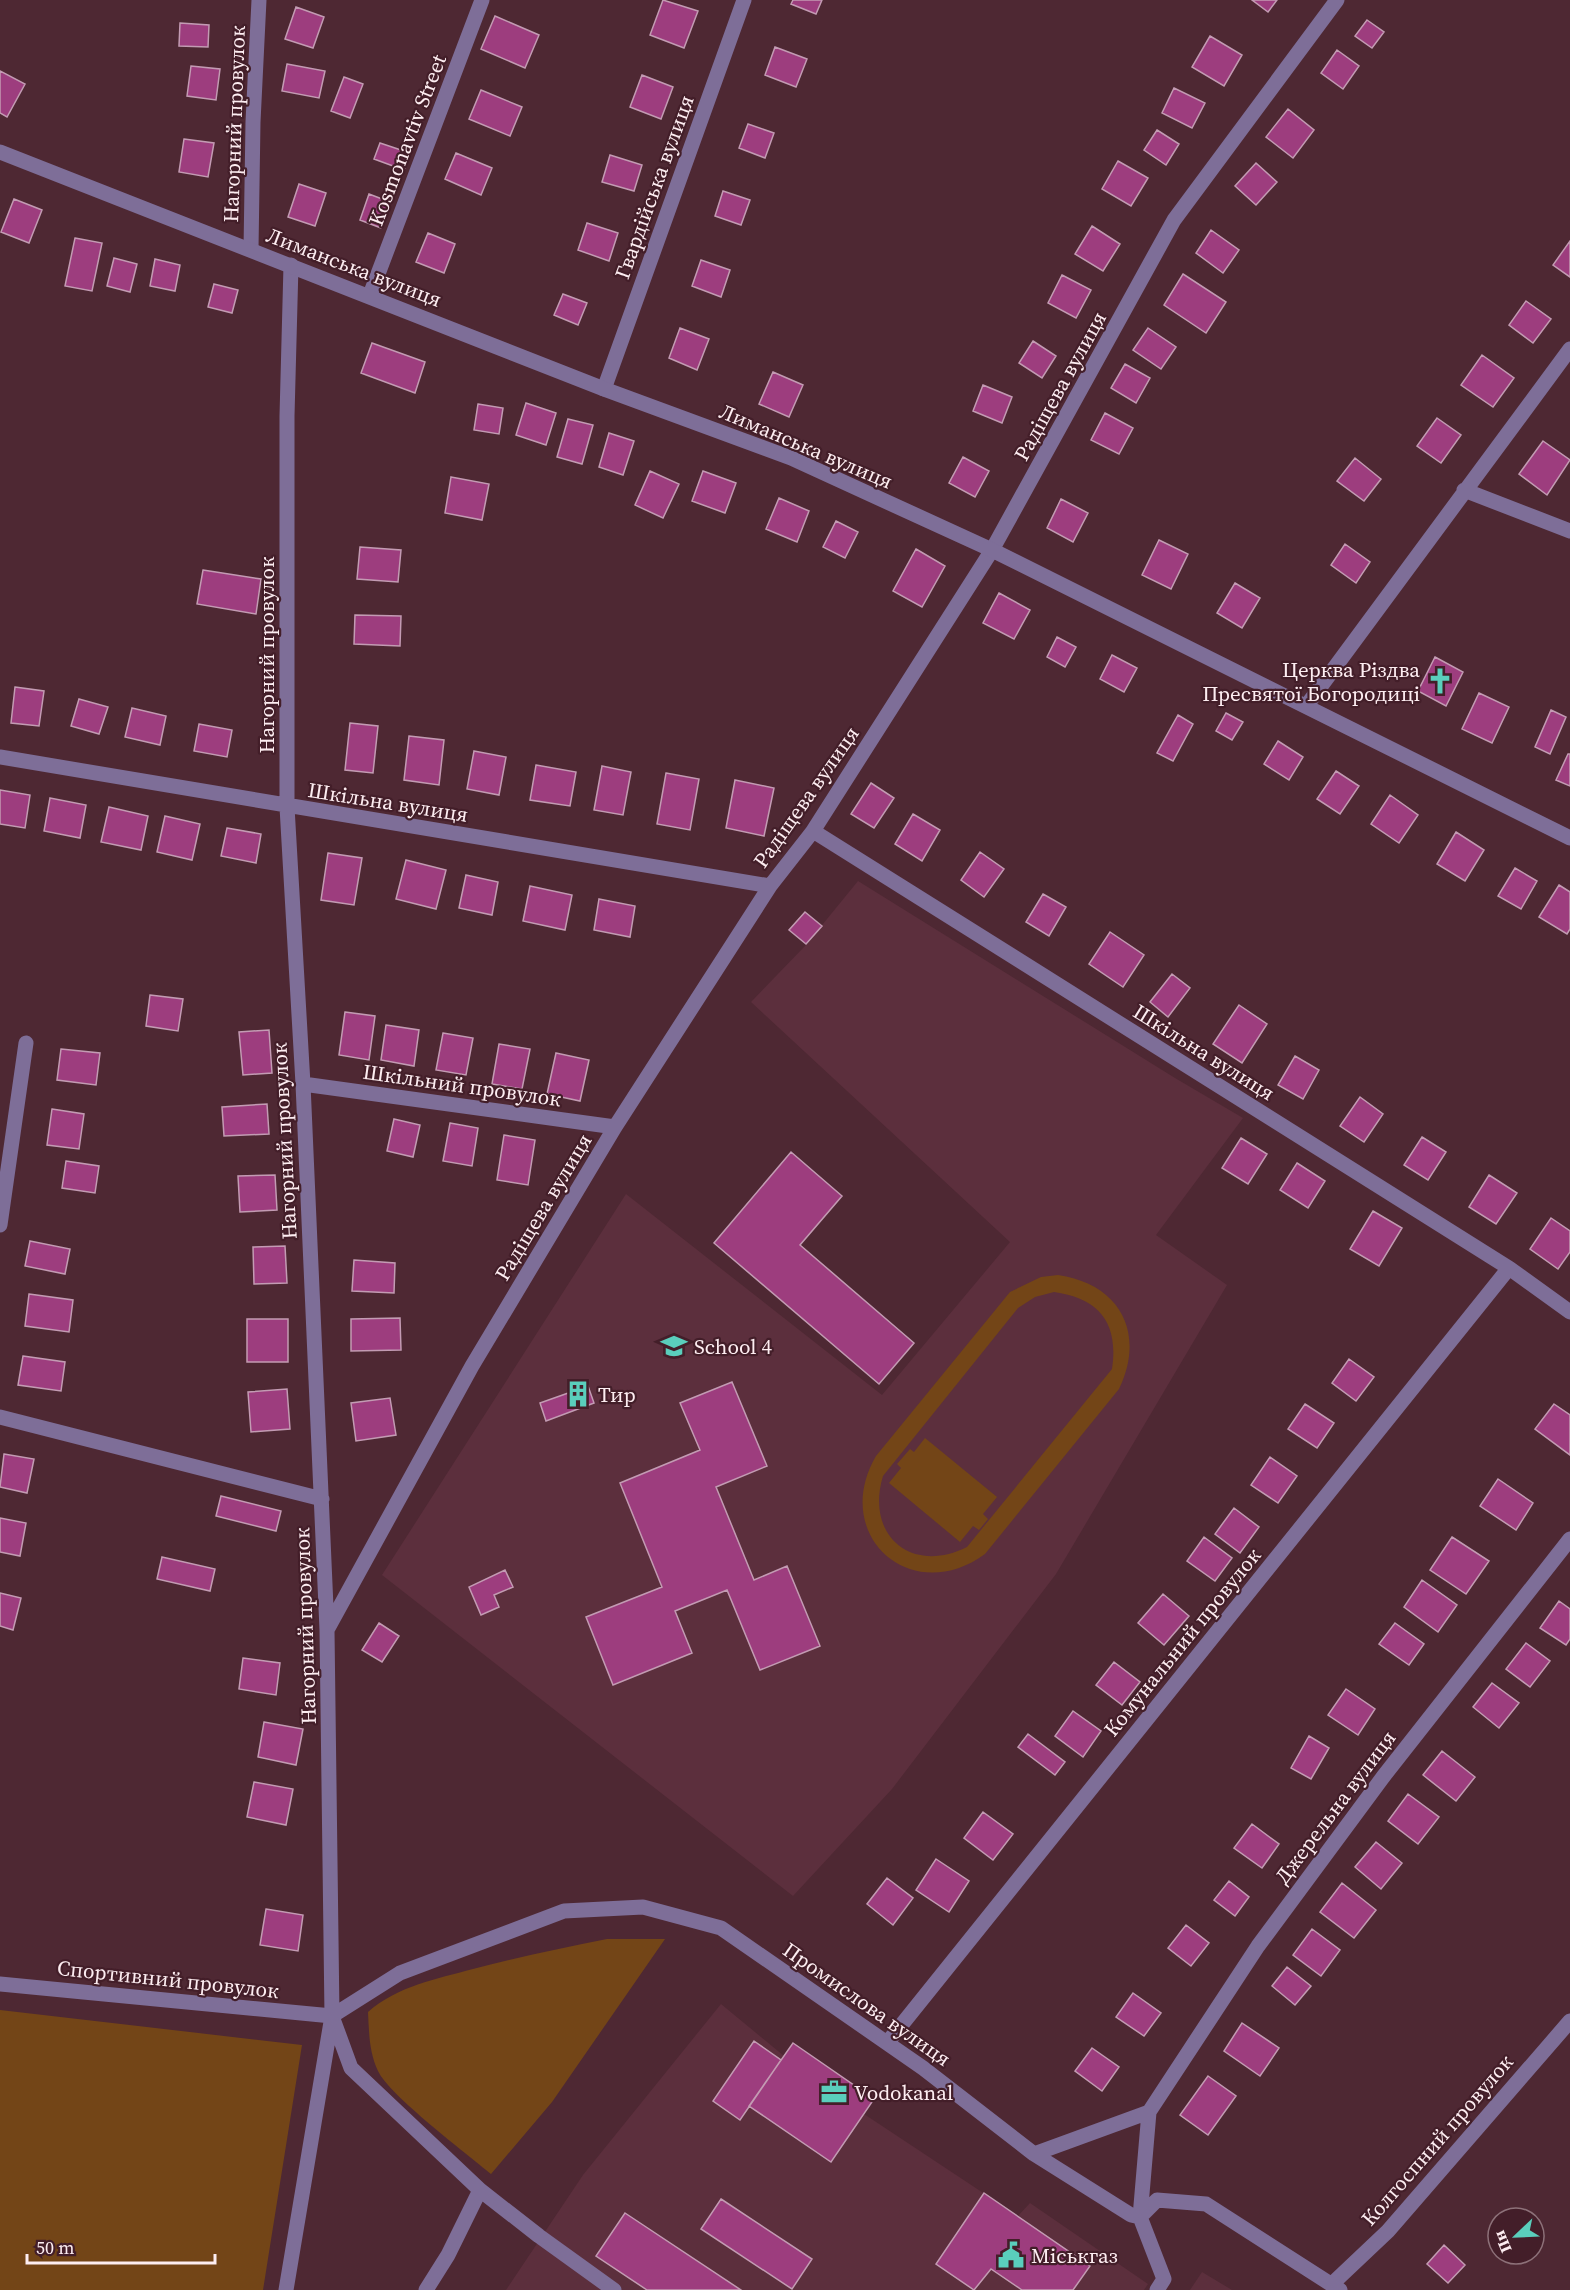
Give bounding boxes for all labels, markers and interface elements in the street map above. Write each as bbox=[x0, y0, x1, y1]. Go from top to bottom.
street label: Нагорний провулок bbox=[216, 25, 252, 223]
street label: Kosmonavtiv Street bbox=[361, 50, 453, 230]
street label: Гвардійська вулиця bbox=[607, 91, 701, 283]
street label: Лиманська вулиця bbox=[262, 220, 446, 314]
street label: Радіщева вулиця bbox=[1007, 306, 1113, 466]
street label: Лиманська вулиця bbox=[715, 396, 897, 496]
street label: Нагорний провулок bbox=[252, 556, 281, 754]
place label: Церква Різдва Пресвятої Богородиці bbox=[1202, 655, 1420, 708]
church icon: Церква Різдва Пресвятої Богородиці bbox=[1425, 666, 1455, 696]
street label: Радіщева вулиця bbox=[746, 720, 866, 874]
street label: Шкільна вулиця bbox=[306, 775, 470, 829]
street label: Шкільна вулиця bbox=[1128, 997, 1280, 1107]
street label: Нагорний провулок bbox=[264, 1041, 304, 1240]
street label: Шкільний провулок bbox=[361, 1057, 563, 1113]
street label: Радіщева вулиця bbox=[488, 1128, 598, 1286]
school or university icon: School 4 bbox=[659, 1331, 689, 1361]
place label: School 4 bbox=[694, 1332, 772, 1361]
building icon: Тир bbox=[563, 1379, 593, 1409]
place label: Тир bbox=[598, 1380, 636, 1409]
street label: Нагорний провулок bbox=[287, 1527, 323, 1725]
street label: Комунальний провулок bbox=[1097, 1541, 1267, 1742]
street label: Джерельна вулиця bbox=[1268, 1724, 1402, 1890]
street label: Промислова вулиця bbox=[777, 1935, 957, 2073]
street label: Спортивний провулок bbox=[56, 1953, 281, 2005]
street label: Колгоспний провулок bbox=[1354, 2048, 1520, 2232]
office icon: Vodokanal bbox=[819, 2077, 849, 2107]
place label: Vodokanal bbox=[854, 2078, 953, 2107]
north arrow bbox=[1486, 2206, 1546, 2266]
scale bar bbox=[27, 2227, 214, 2265]
text: Пн bbox=[1488, 2227, 1517, 2256]
text: 50 m bbox=[36, 2235, 74, 2260]
public building icon: Міськгаз bbox=[996, 2240, 1026, 2270]
place label: Міськгаз bbox=[1031, 2241, 1118, 2270]

